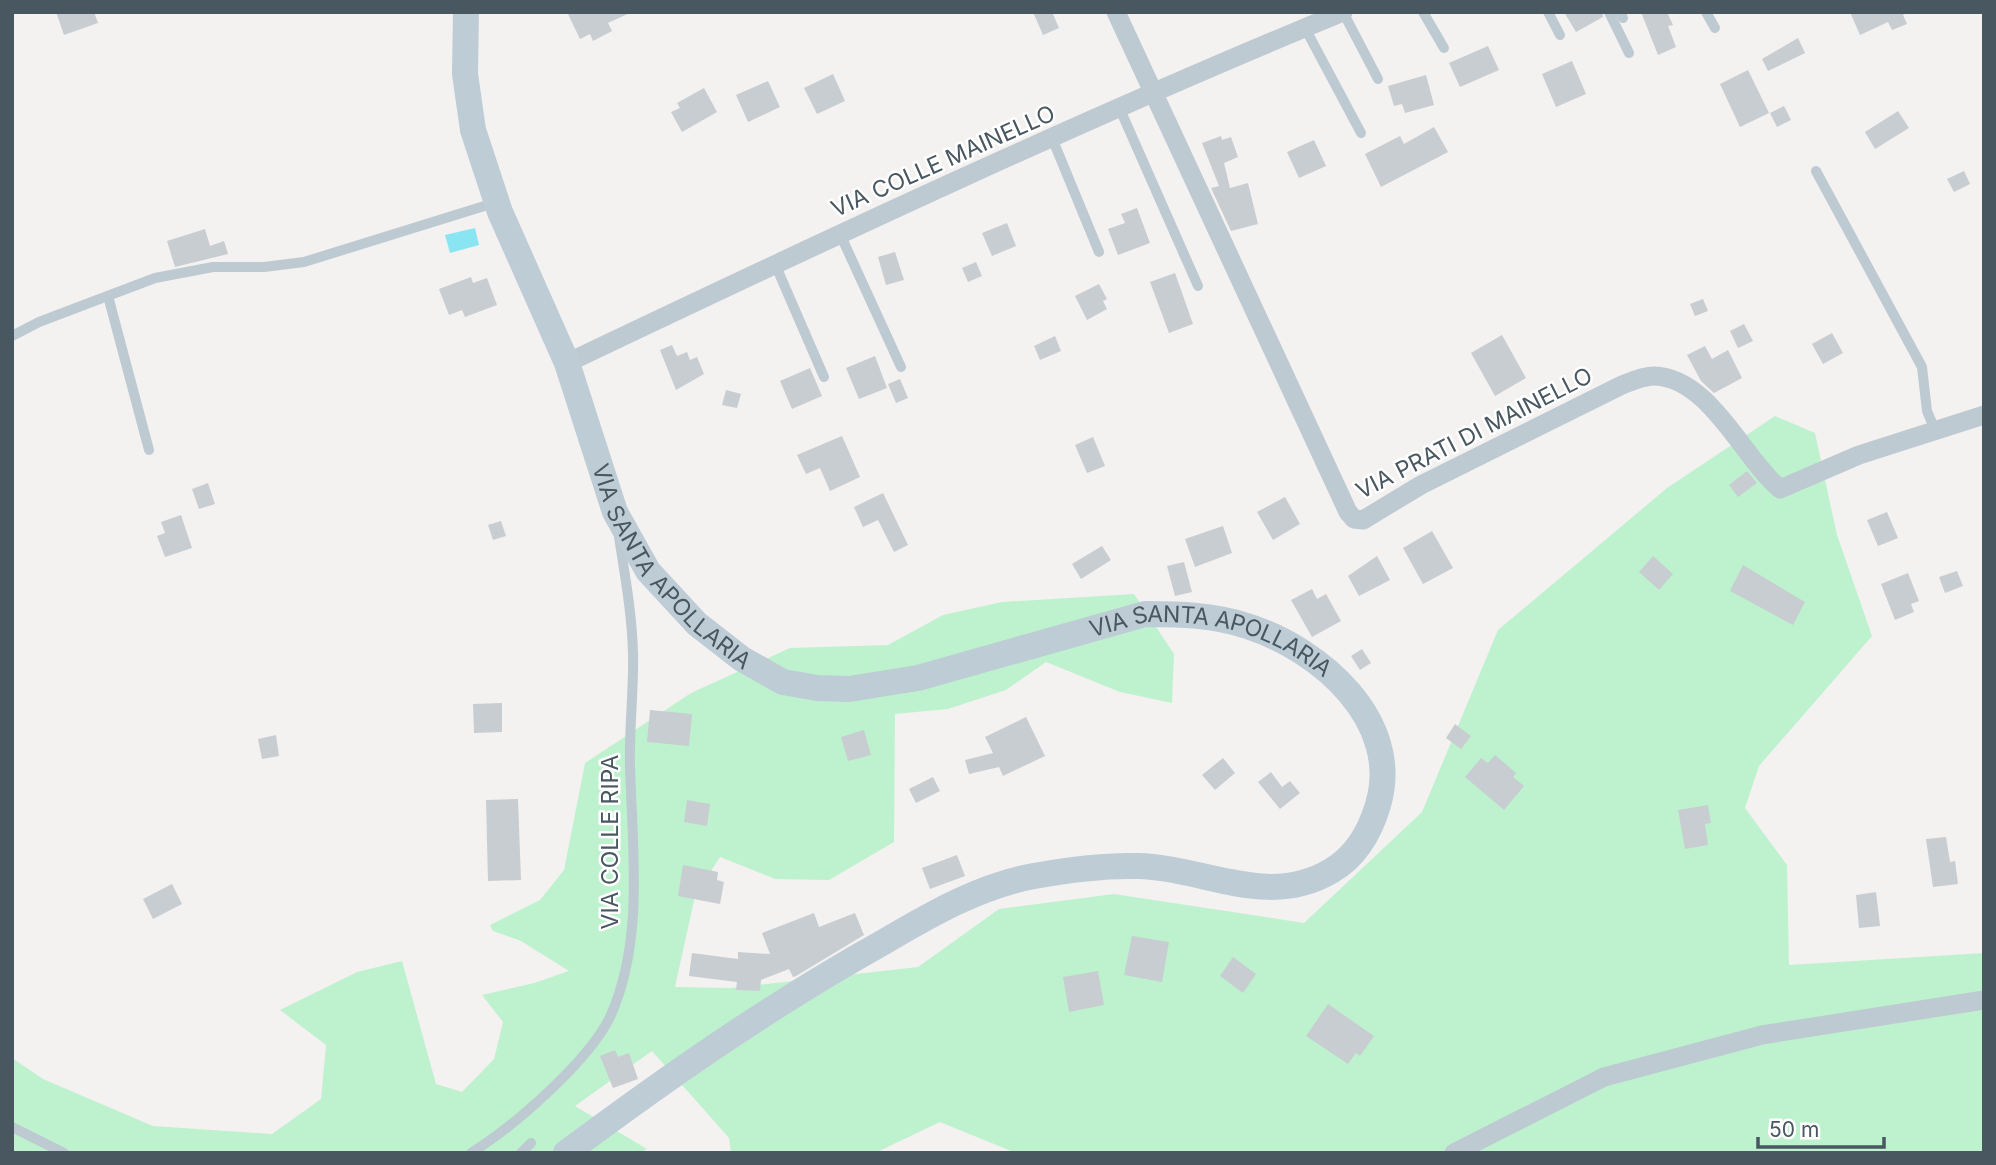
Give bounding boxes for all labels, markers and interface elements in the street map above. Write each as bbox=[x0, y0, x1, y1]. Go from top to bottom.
street label: VIA COLLE MAINELLO bbox=[827, 99, 1059, 223]
street label: VIA PRATI DI MAINELLO bbox=[1351, 361, 1597, 505]
street label: VIA SANTA APOLLARIA bbox=[586, 460, 757, 675]
street label: VIA SANTA APOLLARIA bbox=[1086, 600, 1338, 683]
street label: VIA COLLE RIPA bbox=[596, 754, 624, 929]
scale bar bbox=[1758, 1106, 1884, 1150]
text: 50 m bbox=[1769, 1117, 1819, 1142]

